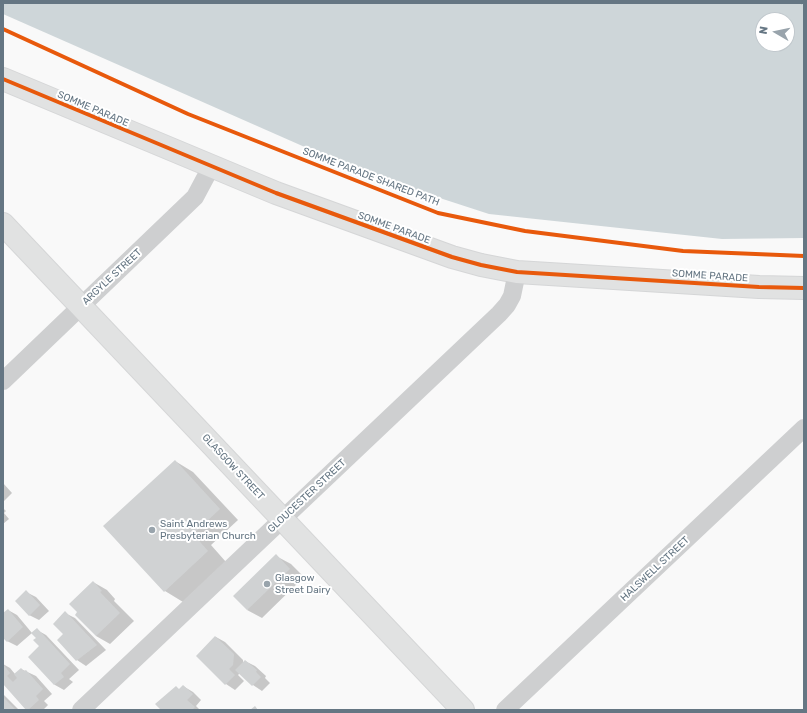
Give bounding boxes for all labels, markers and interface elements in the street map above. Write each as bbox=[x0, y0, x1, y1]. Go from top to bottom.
north arrow bbox=[755, 12, 795, 52]
text: N bbox=[757, 25, 771, 35]
street label: SOMME PARADE bbox=[56, 89, 130, 129]
street label: SOMME PARADE SHARED PATH bbox=[301, 145, 441, 209]
street label: SOMME PARADE bbox=[356, 209, 432, 247]
street label: ARGYLE STREET bbox=[80, 246, 144, 308]
street label: SOMME PARADE bbox=[672, 267, 748, 285]
street label: GLASGOW STREET bbox=[199, 432, 267, 502]
street label: GLOUCESTER STREET bbox=[266, 457, 348, 535]
place label: Saint Andrews Presbyterian Church bbox=[160, 518, 256, 542]
marker: Saint Andrews Presbyterian Church bbox=[147, 525, 157, 535]
street label: HALSWELL STREET bbox=[618, 534, 692, 604]
place label: Glasgow Street Dairy bbox=[275, 572, 331, 596]
marker: Glasgow Street Dairy bbox=[262, 579, 272, 589]

